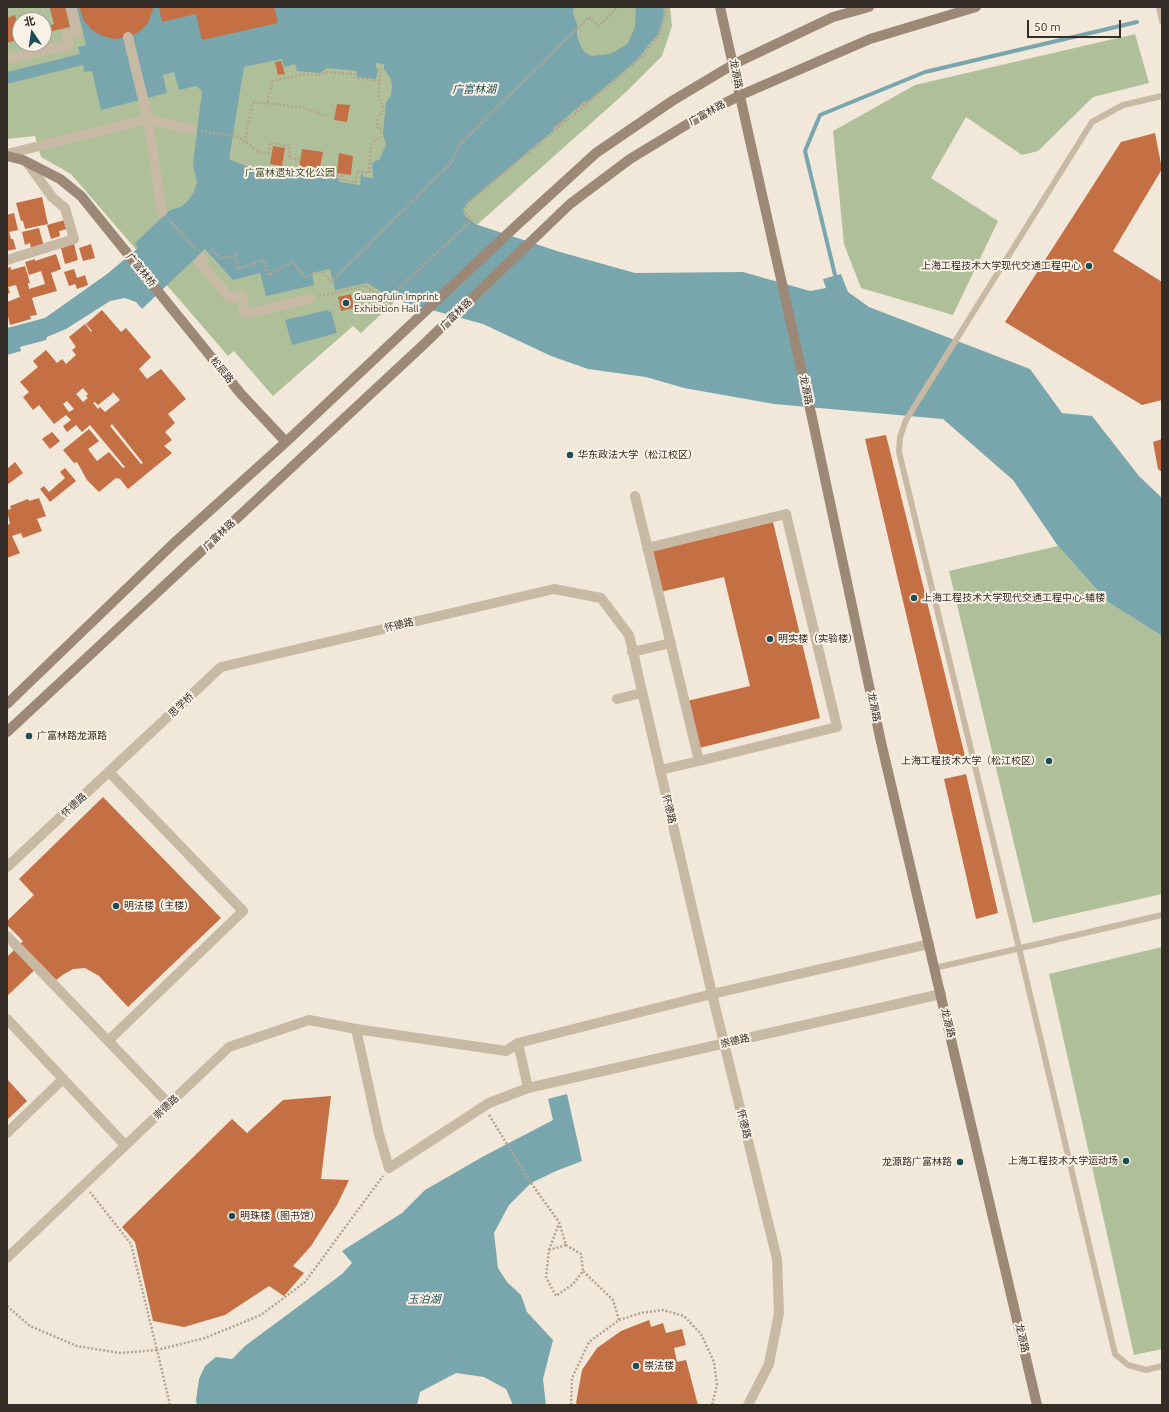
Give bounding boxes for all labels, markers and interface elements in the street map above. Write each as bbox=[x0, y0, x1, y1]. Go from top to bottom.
north arrow bbox=[12, 12, 52, 52]
scale bar bbox=[1029, 12, 1123, 38]
text: 北 bbox=[23, 14, 36, 28]
text: 50 m bbox=[1034, 20, 1061, 33]
street label: 龙源路 bbox=[727, 58, 745, 90]
water label: 广富林湖 bbox=[452, 82, 496, 96]
street label: 广富林路 bbox=[687, 98, 727, 128]
park label: 广富林遗址文化公园 bbox=[245, 167, 335, 179]
street label: 广富林桥 bbox=[124, 251, 158, 289]
place label: 上海工程技术大学现代交通工程中心 bbox=[921, 260, 1081, 272]
marker: 上海工程技术大学现代交通工程中心 bbox=[1084, 261, 1094, 271]
place label: Guangfulin Imprint Exhibition Hall bbox=[354, 291, 438, 314]
street label: 广富林路 bbox=[437, 296, 475, 332]
marker: Guangfulin Imprint Exhibition Hall bbox=[341, 298, 351, 308]
street label: 松辰路 bbox=[208, 355, 236, 385]
street label: 龙源路 bbox=[797, 374, 815, 406]
place label: 华东政法大学（松江校区） bbox=[578, 449, 698, 461]
marker: 华东政法大学（松江校区） bbox=[565, 450, 575, 460]
street label: 广富林路 bbox=[200, 517, 238, 553]
place label: 上海工程技术大学现代交通工程中心-辅楼 bbox=[922, 592, 1105, 604]
marker: 上海工程技术大学现代交通工程中心-辅楼 bbox=[909, 593, 919, 603]
street label: 怀德路 bbox=[383, 616, 415, 634]
place label: 明实楼（实验楼） bbox=[778, 633, 858, 645]
marker: 明实楼（实验楼） bbox=[765, 634, 775, 644]
street label: 思学桥 bbox=[166, 690, 196, 720]
street label: 龙源路 bbox=[865, 691, 883, 723]
place label: 广富林路龙源路 bbox=[37, 730, 107, 742]
marker: 广富林路龙源路 bbox=[24, 731, 34, 741]
place label: 上海工程技术大学（松江校区） bbox=[901, 755, 1041, 767]
marker: 上海工程技术大学（松江校区） bbox=[1044, 756, 1054, 766]
street label: 怀德路 bbox=[59, 790, 89, 820]
street label: 怀德路 bbox=[660, 793, 678, 825]
place label: 明法楼（主楼） bbox=[124, 900, 194, 912]
marker: 明法楼（主楼） bbox=[111, 901, 121, 911]
street label: 龙源路 bbox=[939, 1007, 957, 1039]
street label: 崇德路 bbox=[719, 1032, 751, 1050]
street label: 崇德路 bbox=[151, 1092, 181, 1122]
street label: 怀德路 bbox=[735, 1108, 753, 1140]
place label: 上海工程技术大学运动场 bbox=[1008, 1155, 1118, 1167]
place label: 龙源路广富林路 bbox=[882, 1156, 952, 1168]
marker: 上海工程技术大学运动场 bbox=[1121, 1156, 1131, 1166]
marker: 龙源路广富林路 bbox=[955, 1157, 965, 1167]
place label: 明珠楼（图书馆） bbox=[240, 1210, 320, 1222]
marker: 明珠楼（图书馆） bbox=[227, 1211, 237, 1221]
water label: 玉泊湖 bbox=[408, 1292, 440, 1306]
street label: 龙源路 bbox=[1013, 1322, 1031, 1354]
place label: 崇法楼 bbox=[644, 1360, 674, 1372]
marker: 崇法楼 bbox=[631, 1361, 641, 1371]

